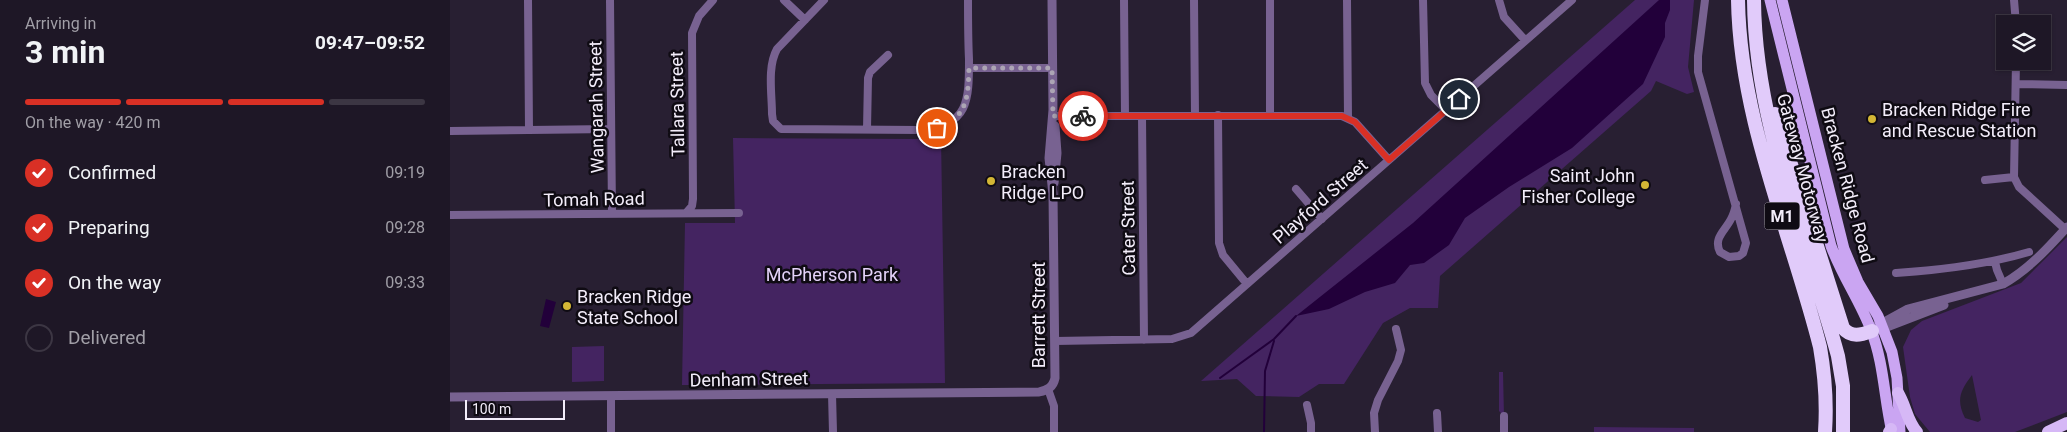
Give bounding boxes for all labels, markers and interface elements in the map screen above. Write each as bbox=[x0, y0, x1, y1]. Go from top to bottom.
text: Arriving in bbox=[25, 14, 96, 33]
map controls bbox=[1996, 15, 2051, 70]
button: layers bbox=[1996, 15, 2051, 70]
text: 09:47–09:52 bbox=[315, 31, 425, 54]
text: 3 min bbox=[25, 33, 105, 71]
street label: Wangarah Street bbox=[584, 40, 608, 174]
street label: Tallara Street bbox=[666, 51, 688, 157]
pin bbox=[1438, 78, 1480, 120]
icon: home bbox=[1445, 85, 1473, 113]
courier bbox=[1058, 91, 1108, 141]
street label: Gateway Motorway bbox=[1773, 91, 1833, 245]
place label: Bracken Ridge Fire and Rescue Station bbox=[1882, 99, 2036, 141]
icon: bike bbox=[1069, 102, 1097, 130]
street label: Bracken Ridge Road bbox=[1817, 105, 1879, 265]
pin bbox=[916, 107, 958, 149]
text: On the way · 420 m bbox=[25, 113, 161, 132]
marker: Bracken Ridge Fire and Rescue Station bbox=[1866, 113, 1878, 125]
icon: bag bbox=[923, 114, 951, 142]
street label: Playford Street bbox=[1268, 154, 1372, 248]
icon: check bbox=[25, 159, 53, 187]
text: Confirmed bbox=[68, 161, 156, 184]
place label: Bracken Ridge LPO bbox=[1001, 161, 1084, 203]
text: 09:19 bbox=[385, 163, 425, 182]
place label: Saint John Fisher College bbox=[1521, 165, 1635, 207]
marker: Bracken Ridge LPO bbox=[985, 175, 997, 187]
marker: Saint John Fisher College bbox=[1639, 179, 1651, 191]
street label: Cater Street bbox=[1117, 180, 1139, 276]
street label: Tomah Road bbox=[543, 188, 645, 210]
road number: M1 bbox=[1764, 202, 1800, 230]
icon: check bbox=[25, 214, 53, 242]
text: Preparing bbox=[68, 216, 150, 239]
text: 09:28 bbox=[385, 218, 425, 237]
street label: Barrett Street bbox=[1028, 262, 1049, 368]
park label: McPherson Park bbox=[766, 264, 899, 285]
icon: check bbox=[25, 269, 53, 297]
text: On the way bbox=[68, 271, 161, 294]
text: 09:33 bbox=[385, 273, 425, 292]
place label: Bracken Ridge State School bbox=[577, 286, 691, 328]
marker: Bracken Ridge State School bbox=[561, 300, 573, 312]
text: Delivered bbox=[68, 326, 146, 349]
street label: Denham Street bbox=[689, 367, 809, 391]
scale bar bbox=[465, 397, 565, 420]
text: 100 m bbox=[472, 401, 511, 417]

